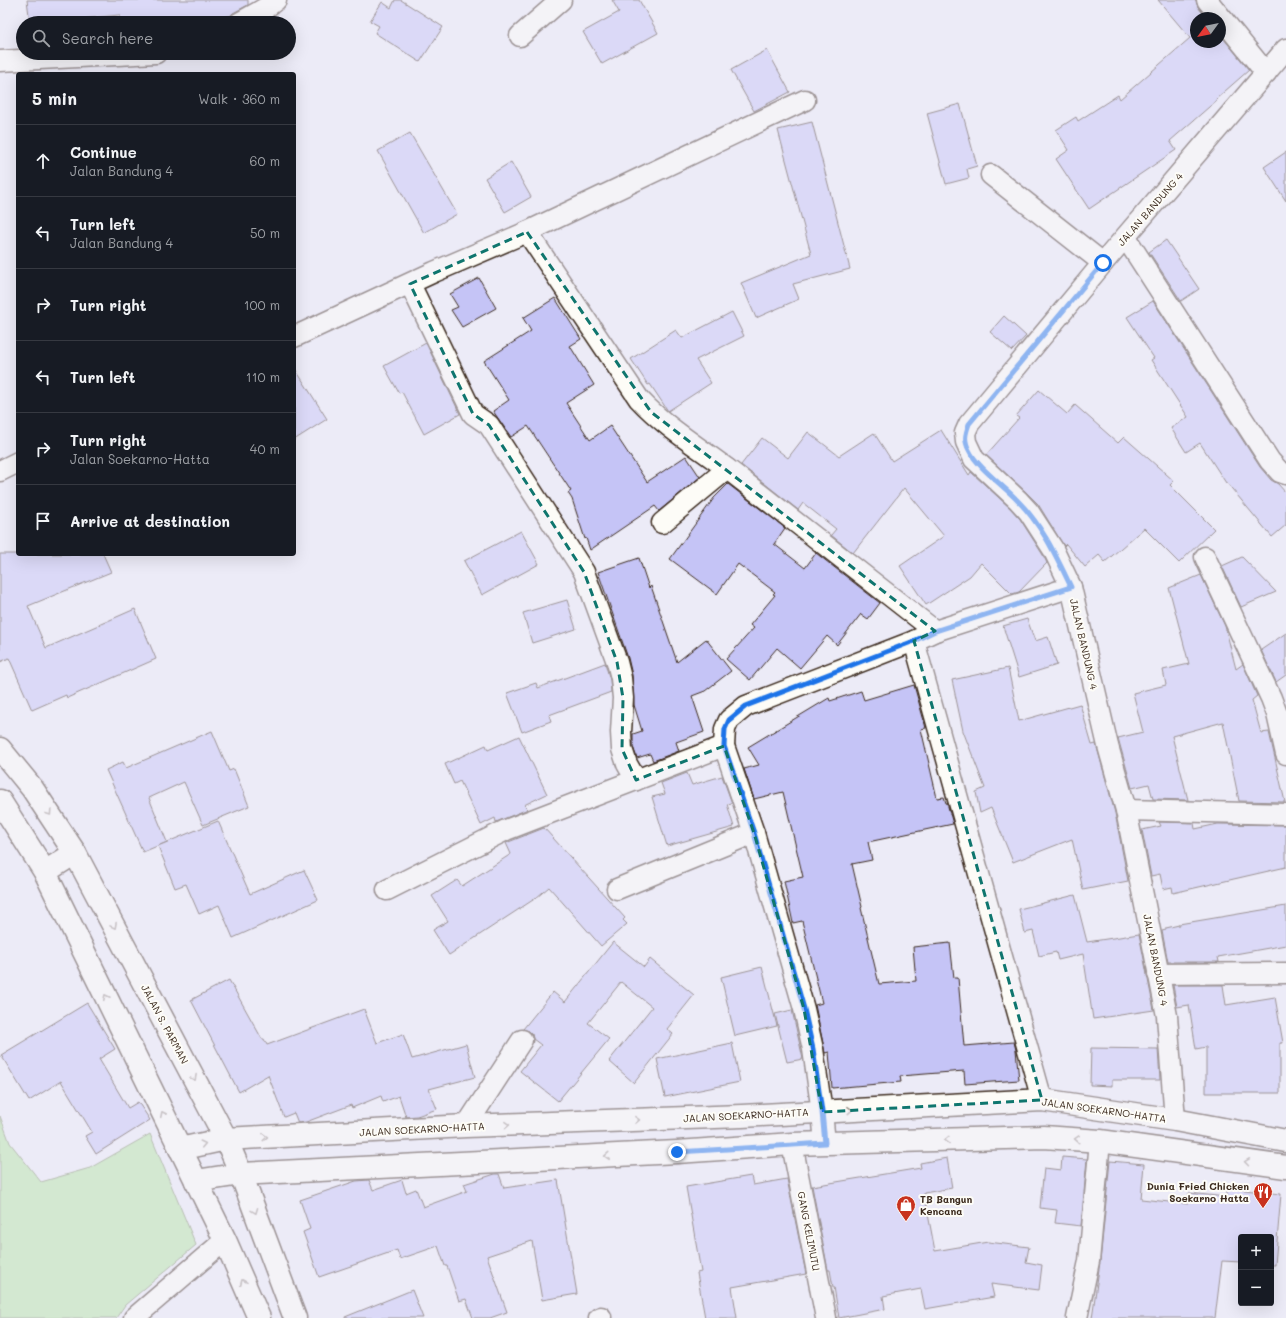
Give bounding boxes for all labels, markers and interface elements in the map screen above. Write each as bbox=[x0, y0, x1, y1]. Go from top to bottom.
north arrow bbox=[1190, 12, 1226, 48]
search box bbox=[16, 16, 296, 60]
icon: search bbox=[30, 27, 52, 49]
text: Search here bbox=[62, 28, 153, 48]
text: 5 min bbox=[32, 87, 77, 109]
text: Walk · 360 m bbox=[198, 90, 280, 107]
text: Continue bbox=[70, 142, 137, 162]
icon: ahead bbox=[32, 150, 54, 172]
text: 60 m bbox=[250, 152, 280, 169]
text: Jalan Bandung 4 bbox=[70, 162, 173, 179]
street label: JALAN BANDUNG 4 bbox=[1114, 169, 1186, 249]
text: Turn left bbox=[70, 214, 135, 234]
icon: left bbox=[32, 222, 54, 244]
text: 50 m bbox=[250, 224, 280, 241]
text: Jalan Bandung 4 bbox=[70, 234, 173, 251]
route start bbox=[1094, 254, 1112, 272]
icon: right bbox=[32, 294, 54, 316]
text: Turn right bbox=[70, 295, 147, 315]
text: 100 m bbox=[244, 296, 280, 313]
icon: left bbox=[32, 366, 54, 388]
text: Turn left bbox=[70, 367, 135, 387]
text: 110 m bbox=[246, 368, 280, 385]
text: Turn right bbox=[70, 430, 147, 450]
icon: right bbox=[32, 438, 54, 460]
text: 40 m bbox=[250, 440, 280, 457]
text: Jalan Soekarno-Hatta bbox=[70, 450, 210, 467]
icon: arrive bbox=[32, 510, 54, 532]
text: Arrive at destination bbox=[70, 511, 230, 531]
street label: JALAN BANDUNG 4 bbox=[1067, 597, 1101, 691]
one-way arrow bbox=[44, 809, 52, 816]
street label: JALAN BANDUNG 4 bbox=[1140, 913, 1172, 1007]
one-way arrow bbox=[109, 922, 116, 929]
street label: JALAN S. PARMAN bbox=[138, 982, 192, 1066]
one-way arrow bbox=[103, 994, 111, 1002]
one-way arrow bbox=[189, 1074, 197, 1081]
street label: JALAN SOEKARNO-HATTA bbox=[1041, 1094, 1167, 1126]
street label: JALAN SOEKARNO-HATTA bbox=[683, 1105, 809, 1125]
one-way arrow bbox=[847, 1106, 853, 1115]
one-way arrow bbox=[160, 1111, 168, 1118]
one-way arrow bbox=[634, 1116, 640, 1124]
street label: JALAN SOEKARNO-HATTA bbox=[359, 1119, 485, 1139]
one-way arrow bbox=[504, 1120, 510, 1129]
one-way arrow bbox=[262, 1132, 268, 1141]
one-way arrow bbox=[944, 1135, 950, 1144]
one-way arrow bbox=[1074, 1135, 1080, 1144]
one-way arrow bbox=[200, 1141, 206, 1149]
route end bbox=[668, 1143, 686, 1161]
one-way arrow bbox=[604, 1151, 610, 1160]
one-way arrow bbox=[1244, 1158, 1250, 1167]
place label: Dunia Fried Chicken Soekarno Hatta bbox=[1147, 1179, 1249, 1205]
restaurant icon: Dunia Fried Chicken Soekarno Hatta bbox=[1252, 1181, 1274, 1209]
street label: GANG KELIMUTU bbox=[794, 1190, 824, 1272]
place label: TB Bangun Kencana bbox=[920, 1192, 973, 1218]
shop icon: TB Bangun Kencana bbox=[895, 1194, 917, 1222]
one-way arrow bbox=[250, 1207, 258, 1214]
map controls bbox=[1238, 1234, 1274, 1306]
button: + bbox=[1238, 1234, 1274, 1270]
button: − bbox=[1238, 1270, 1274, 1306]
one-way arrow bbox=[240, 1279, 248, 1287]

